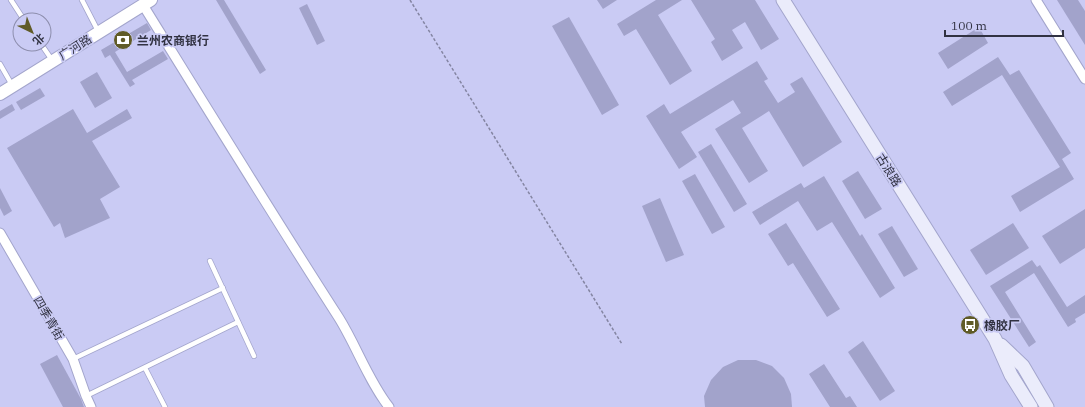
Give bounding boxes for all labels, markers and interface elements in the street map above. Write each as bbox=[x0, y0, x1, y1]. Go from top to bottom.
north arrow bbox=[12, 12, 52, 52]
scale bar bbox=[945, 12, 1063, 38]
text: 100 m bbox=[951, 18, 987, 33]
bank icon: 兰州农商银行 bbox=[112, 29, 134, 51]
text: 北 bbox=[30, 30, 48, 48]
street label: 广河路 bbox=[56, 31, 94, 63]
place label: 兰州农商银行 bbox=[137, 33, 209, 48]
street label: 古浪路 bbox=[873, 151, 905, 189]
street label: 四季青街 bbox=[31, 293, 67, 343]
bus stop icon: 橡胶厂 bbox=[959, 314, 981, 336]
place label: 橡胶厂 bbox=[984, 318, 1020, 333]

